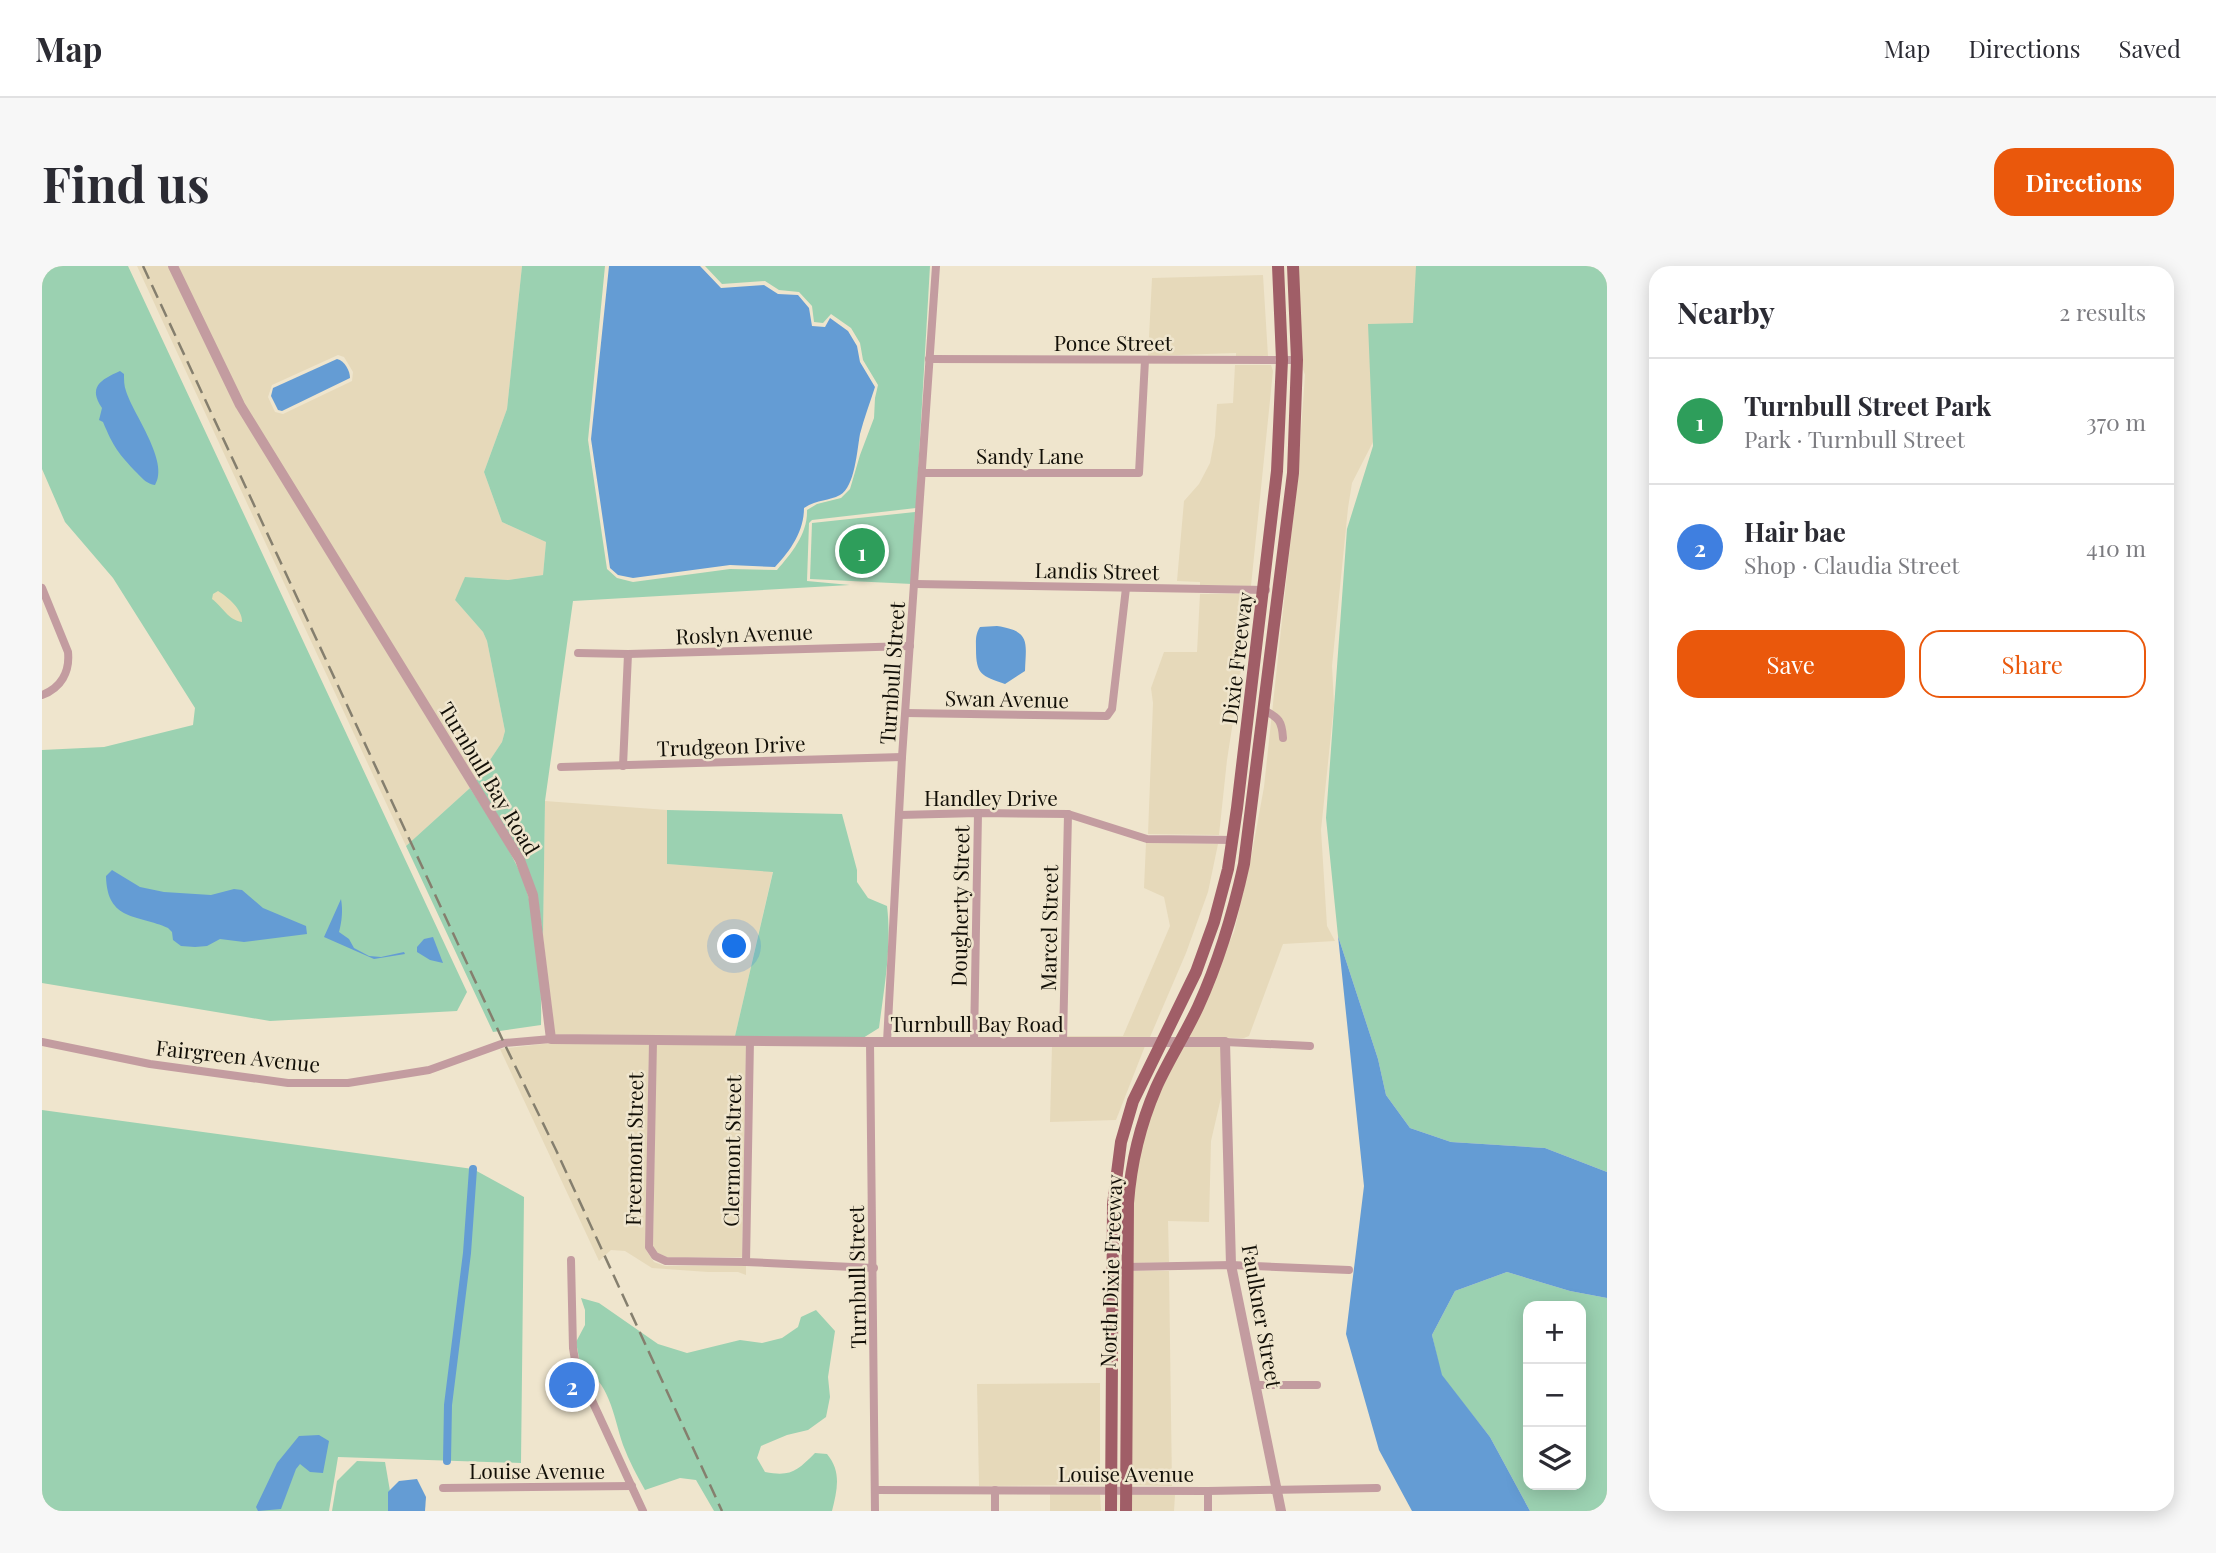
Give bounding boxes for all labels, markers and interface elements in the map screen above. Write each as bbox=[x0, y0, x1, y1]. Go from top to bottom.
text: Map bbox=[35, 26, 102, 70]
text: Map bbox=[1884, 32, 1930, 64]
text: Directions bbox=[1968, 32, 2081, 64]
text: Saved bbox=[2119, 32, 2181, 64]
button: Directions bbox=[1994, 148, 2174, 216]
text: Find us bbox=[42, 150, 210, 215]
text: Nearby bbox=[1677, 292, 1775, 332]
text: 2 results bbox=[2059, 296, 2146, 327]
street label: Ponce Street bbox=[1054, 328, 1173, 356]
text: Turnbull Street Park bbox=[1744, 388, 1991, 423]
text: 1 bbox=[1696, 406, 1704, 437]
text: 370 m bbox=[2086, 406, 2146, 437]
text: Park · Turnbull Street bbox=[1744, 423, 1965, 454]
street label: Sandy Lane bbox=[976, 441, 1084, 469]
text: Hair bae bbox=[1744, 514, 1846, 549]
pin: 1 bbox=[839, 525, 885, 577]
text: 2 bbox=[1694, 532, 1706, 563]
text: 410 m bbox=[2086, 532, 2146, 563]
text: Shop · Claudia Street bbox=[1744, 549, 1959, 580]
street label: Landis Street bbox=[1034, 555, 1160, 585]
street label: Dixie Freeway bbox=[1214, 590, 1258, 726]
street label: Turnbull Street bbox=[872, 600, 910, 745]
street label: Roslyn Avenue bbox=[675, 617, 813, 649]
button: Save bbox=[1677, 630, 1905, 698]
button: Share bbox=[1919, 630, 2146, 698]
street label: Swan Avenue bbox=[945, 683, 1069, 713]
street label: Turnbull Bay Road bbox=[433, 696, 547, 860]
street label: Trudgeon Drive bbox=[656, 728, 806, 762]
street label: Handley Drive bbox=[924, 783, 1058, 811]
street label: Dougherty Street bbox=[944, 825, 974, 987]
street label: Marcel Street bbox=[1033, 864, 1063, 991]
your location bbox=[717, 929, 751, 963]
street label: Turnbull Bay Road bbox=[890, 1009, 1064, 1037]
street label: Fairgreen Avenue bbox=[154, 1032, 322, 1078]
street label: Freemont Street bbox=[618, 1071, 648, 1226]
street label: Clermont Street bbox=[716, 1074, 746, 1227]
street label: North Dixie Freeway bbox=[1093, 1173, 1127, 1368]
street label: Turnbull Street bbox=[841, 1205, 871, 1349]
street label: Faulkner Street bbox=[1237, 1242, 1290, 1391]
map controls bbox=[1523, 1301, 1586, 1490]
button: + bbox=[1523, 1301, 1586, 1364]
pin: 2 bbox=[549, 1359, 595, 1411]
button: − bbox=[1523, 1364, 1586, 1427]
button: layers bbox=[1523, 1427, 1586, 1490]
street label: Louise Avenue bbox=[469, 1456, 605, 1484]
street label: Louise Avenue bbox=[1058, 1459, 1194, 1487]

